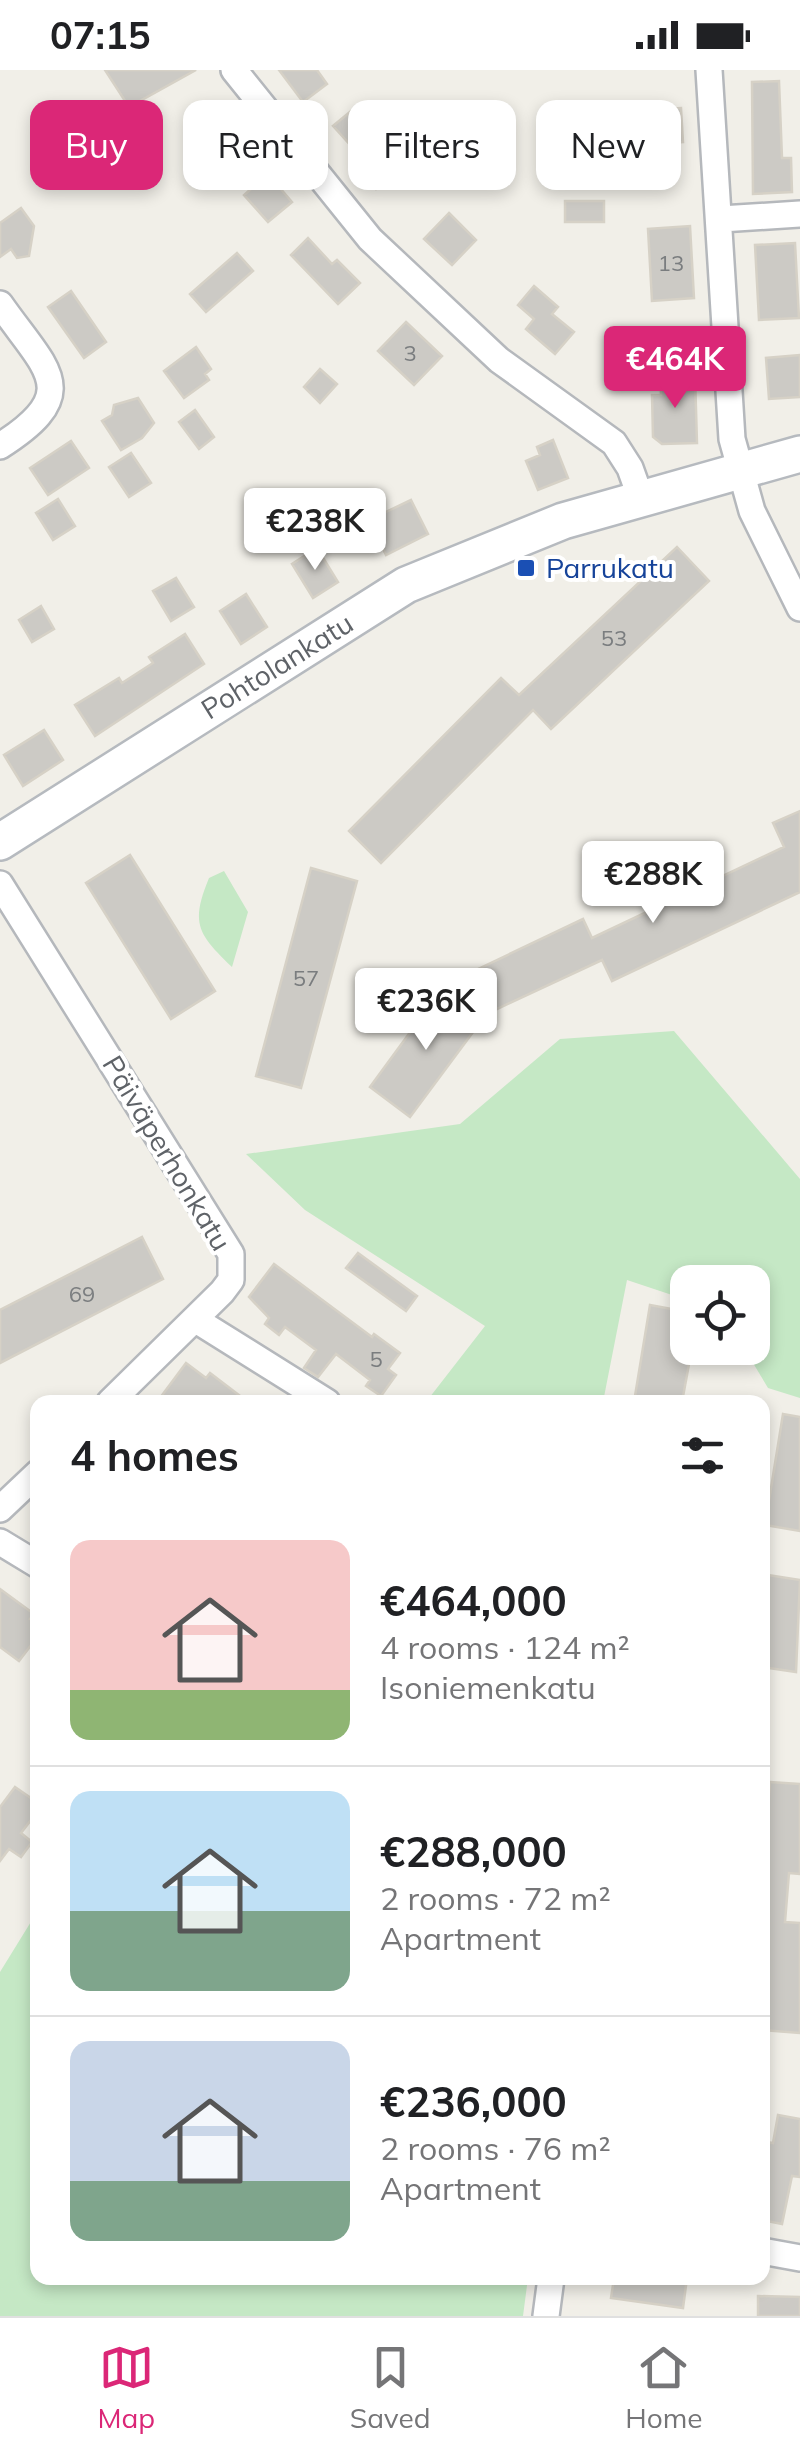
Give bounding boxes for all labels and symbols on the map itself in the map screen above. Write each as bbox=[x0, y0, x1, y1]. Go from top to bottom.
house number: 13 bbox=[658, 249, 684, 277]
pin: €464K bbox=[605, 326, 745, 411]
house number: 3 bbox=[403, 339, 417, 367]
pin: €238K bbox=[245, 488, 385, 573]
place label: Parrukatu bbox=[546, 550, 674, 585]
marker: Parrukatu bbox=[515, 557, 537, 579]
street label: Pohtolankatu bbox=[194, 605, 359, 726]
house number: 53 bbox=[601, 624, 627, 652]
pin: €288K bbox=[583, 841, 723, 926]
house number: 57 bbox=[293, 964, 319, 992]
pin: €236K bbox=[356, 968, 496, 1053]
street label: Päiväperhonkatu bbox=[95, 1049, 239, 1257]
house number: 69 bbox=[69, 1280, 95, 1308]
house number: 5 bbox=[369, 1345, 383, 1373]

